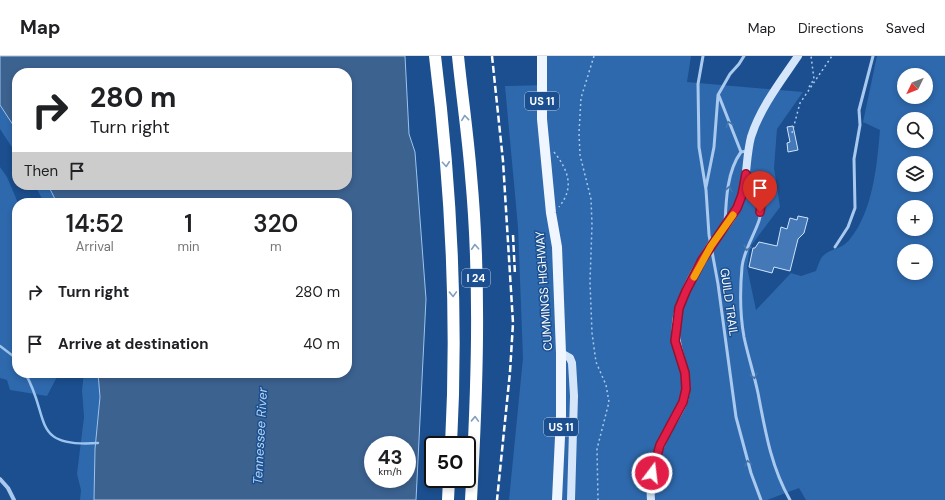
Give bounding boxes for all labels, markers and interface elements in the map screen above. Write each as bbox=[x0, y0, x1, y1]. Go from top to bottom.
text: Map bbox=[20, 15, 60, 40]
text: Map bbox=[748, 19, 776, 37]
text: Directions bbox=[798, 19, 864, 37]
text: Saved bbox=[886, 19, 925, 37]
north arrow bbox=[897, 68, 933, 104]
map controls bbox=[897, 68, 933, 280]
text: 280 m bbox=[90, 79, 176, 116]
icon: right bbox=[24, 84, 76, 136]
road number: US 11 bbox=[525, 92, 559, 110]
button: search bbox=[897, 112, 933, 148]
text: Turn right bbox=[90, 115, 170, 139]
one-way arrow bbox=[461, 115, 470, 121]
one-way arrow bbox=[726, 120, 734, 127]
button: layers bbox=[897, 156, 933, 192]
icon: arrive bbox=[66, 160, 88, 182]
text: Then bbox=[24, 161, 58, 181]
one-way arrow bbox=[441, 161, 450, 167]
pin bbox=[743, 171, 777, 212]
icon: arrive bbox=[749, 177, 771, 199]
one-way arrow bbox=[724, 186, 733, 192]
button: + bbox=[897, 200, 933, 236]
text: 14:52 bbox=[66, 208, 124, 239]
text: 1 bbox=[184, 208, 193, 239]
text: 320 bbox=[253, 208, 298, 239]
street label: CUMMINGS HIGHWAY bbox=[532, 231, 556, 351]
text: Arrival bbox=[76, 238, 114, 255]
text: min bbox=[177, 238, 200, 255]
text: m bbox=[270, 238, 282, 255]
one-way arrow bbox=[471, 244, 479, 250]
one-way arrow bbox=[743, 244, 752, 251]
button: − bbox=[897, 244, 933, 280]
street label: GUILD TRAIL bbox=[716, 267, 742, 337]
road number: I 24 bbox=[462, 269, 490, 287]
icon: right bbox=[24, 281, 46, 303]
text: Turn right bbox=[58, 282, 129, 302]
text: 280 m bbox=[295, 282, 340, 302]
one-way arrow bbox=[449, 291, 457, 297]
icon: arrive bbox=[24, 333, 46, 355]
text: Arrive at destination bbox=[58, 334, 209, 354]
text: 40 m bbox=[303, 334, 340, 354]
one-way arrow bbox=[749, 372, 758, 379]
water label: Tennessee River bbox=[249, 386, 271, 485]
one-way arrow bbox=[471, 416, 479, 422]
road number: US 11 bbox=[544, 418, 578, 436]
speed limit sign: 50 bbox=[424, 436, 476, 488]
text: 43 bbox=[377, 444, 403, 470]
position arrow bbox=[631, 452, 673, 494]
one-way arrow bbox=[744, 460, 753, 467]
text: km/h bbox=[378, 465, 402, 478]

